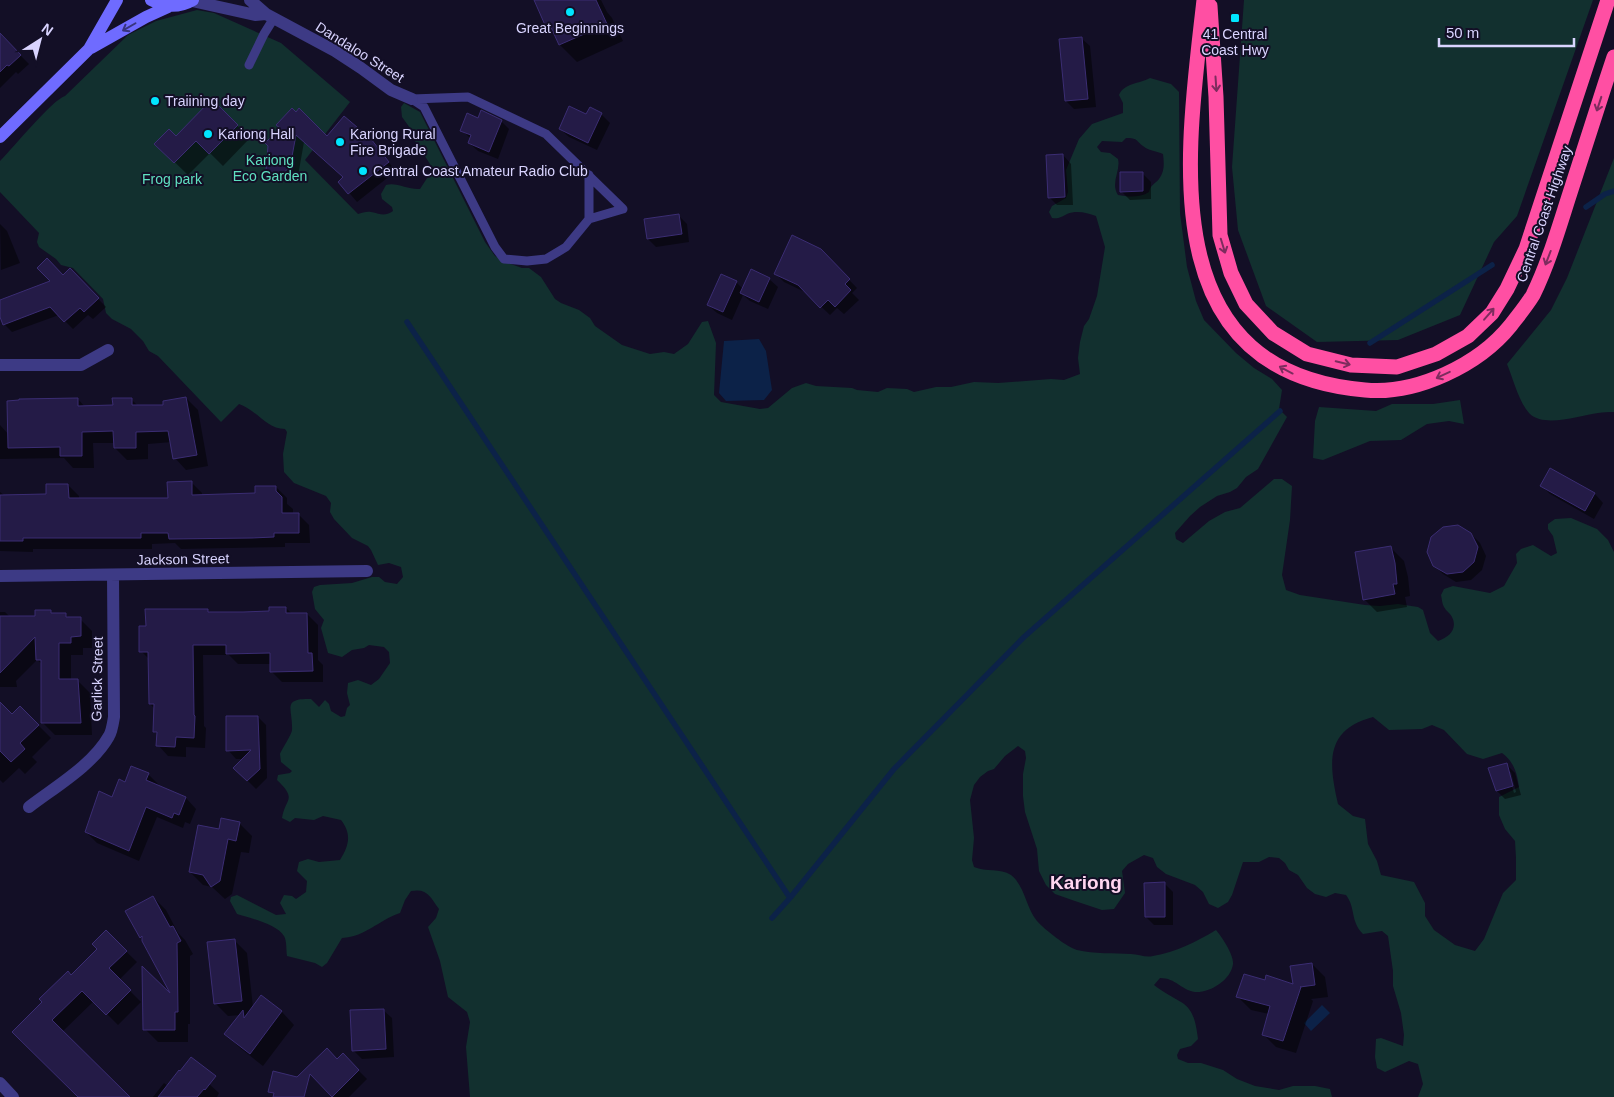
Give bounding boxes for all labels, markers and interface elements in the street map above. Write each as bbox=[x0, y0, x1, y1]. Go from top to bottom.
marker: Great Beginnings bbox=[564, 6, 576, 18]
marker: 41 Central Coast Hwy bbox=[1229, 12, 1241, 24]
north arrow bbox=[15, 15, 65, 65]
scale bar bbox=[1439, 15, 1574, 47]
street label: Dandaloo Street bbox=[313, 18, 407, 86]
text: N bbox=[39, 20, 56, 39]
place label: Great Beginnings bbox=[516, 20, 624, 36]
one-way arrow bbox=[122, 23, 136, 33]
text: 50 m bbox=[1446, 24, 1479, 41]
place label: 41 Central Coast Hwy bbox=[1201, 26, 1269, 58]
one-way arrow bbox=[1211, 75, 1220, 91]
place label: Traiining day bbox=[165, 93, 245, 109]
marker: Traiining day bbox=[149, 95, 161, 107]
one-way arrow bbox=[1594, 95, 1603, 111]
place label: Kariong Hall bbox=[218, 126, 294, 142]
place label: Kariong Rural Fire Brigade bbox=[350, 126, 436, 158]
marker: Kariong Hall bbox=[202, 128, 214, 140]
marker: Kariong Rural Fire Brigade bbox=[334, 136, 346, 148]
street label: Central Coast Highway bbox=[1513, 144, 1575, 284]
park label: Kariong Eco Garden bbox=[233, 152, 307, 184]
place label: Central Coast Amateur Radio Club bbox=[373, 163, 588, 179]
marker: Central Coast Amateur Radio Club bbox=[357, 165, 369, 177]
park label: Frog park bbox=[142, 171, 203, 187]
one-way arrow bbox=[1219, 237, 1228, 253]
one-way arrow bbox=[1542, 250, 1552, 265]
one-way arrow bbox=[1484, 308, 1495, 321]
one-way arrow bbox=[1335, 359, 1351, 368]
one-way arrow bbox=[1279, 365, 1294, 374]
one-way arrow bbox=[1436, 370, 1451, 380]
street label: Jackson Street bbox=[137, 550, 230, 568]
street label: Garlick Street bbox=[88, 636, 106, 722]
district label: Kariong bbox=[1050, 872, 1122, 893]

